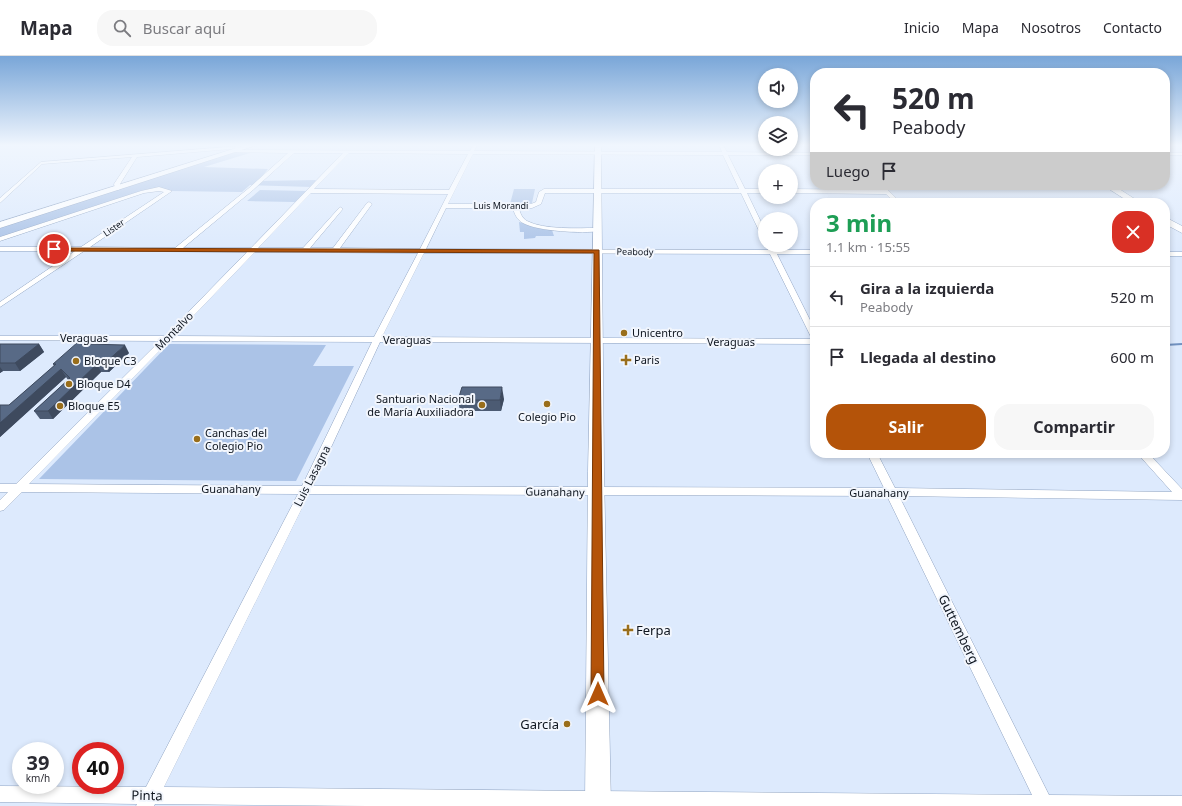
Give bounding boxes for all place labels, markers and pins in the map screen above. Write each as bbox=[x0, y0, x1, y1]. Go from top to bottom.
pin bbox=[37, 232, 71, 266]
place label: Unicentro bbox=[632, 325, 683, 340]
marker: Unicentro bbox=[619, 328, 629, 338]
place label: Paris bbox=[634, 352, 659, 367]
place label: Bloque C3 bbox=[84, 353, 137, 368]
marker: Paris bbox=[621, 355, 631, 365]
marker: Bloque C3 bbox=[71, 356, 81, 366]
place label: Bloque D4 bbox=[77, 376, 131, 391]
marker: Bloque D4 bbox=[64, 379, 74, 389]
place label: Santuario Nacional de María Auxiliadora bbox=[367, 391, 474, 419]
place label: Bloque E5 bbox=[68, 398, 120, 413]
marker: Colegio Pio bbox=[542, 399, 552, 409]
marker: Santuario Nacional de María Auxiliadora bbox=[477, 400, 487, 410]
marker: Bloque E5 bbox=[55, 401, 65, 411]
place label: Colegio Pio bbox=[518, 409, 576, 424]
place label: Canchas del Colegio Pio bbox=[205, 425, 267, 453]
marker: Canchas del Colegio Pio bbox=[192, 434, 202, 444]
place label: Ferpa bbox=[636, 621, 671, 639]
marker: Ferpa bbox=[623, 625, 633, 635]
place label: García bbox=[520, 715, 559, 733]
marker: García bbox=[562, 719, 572, 729]

